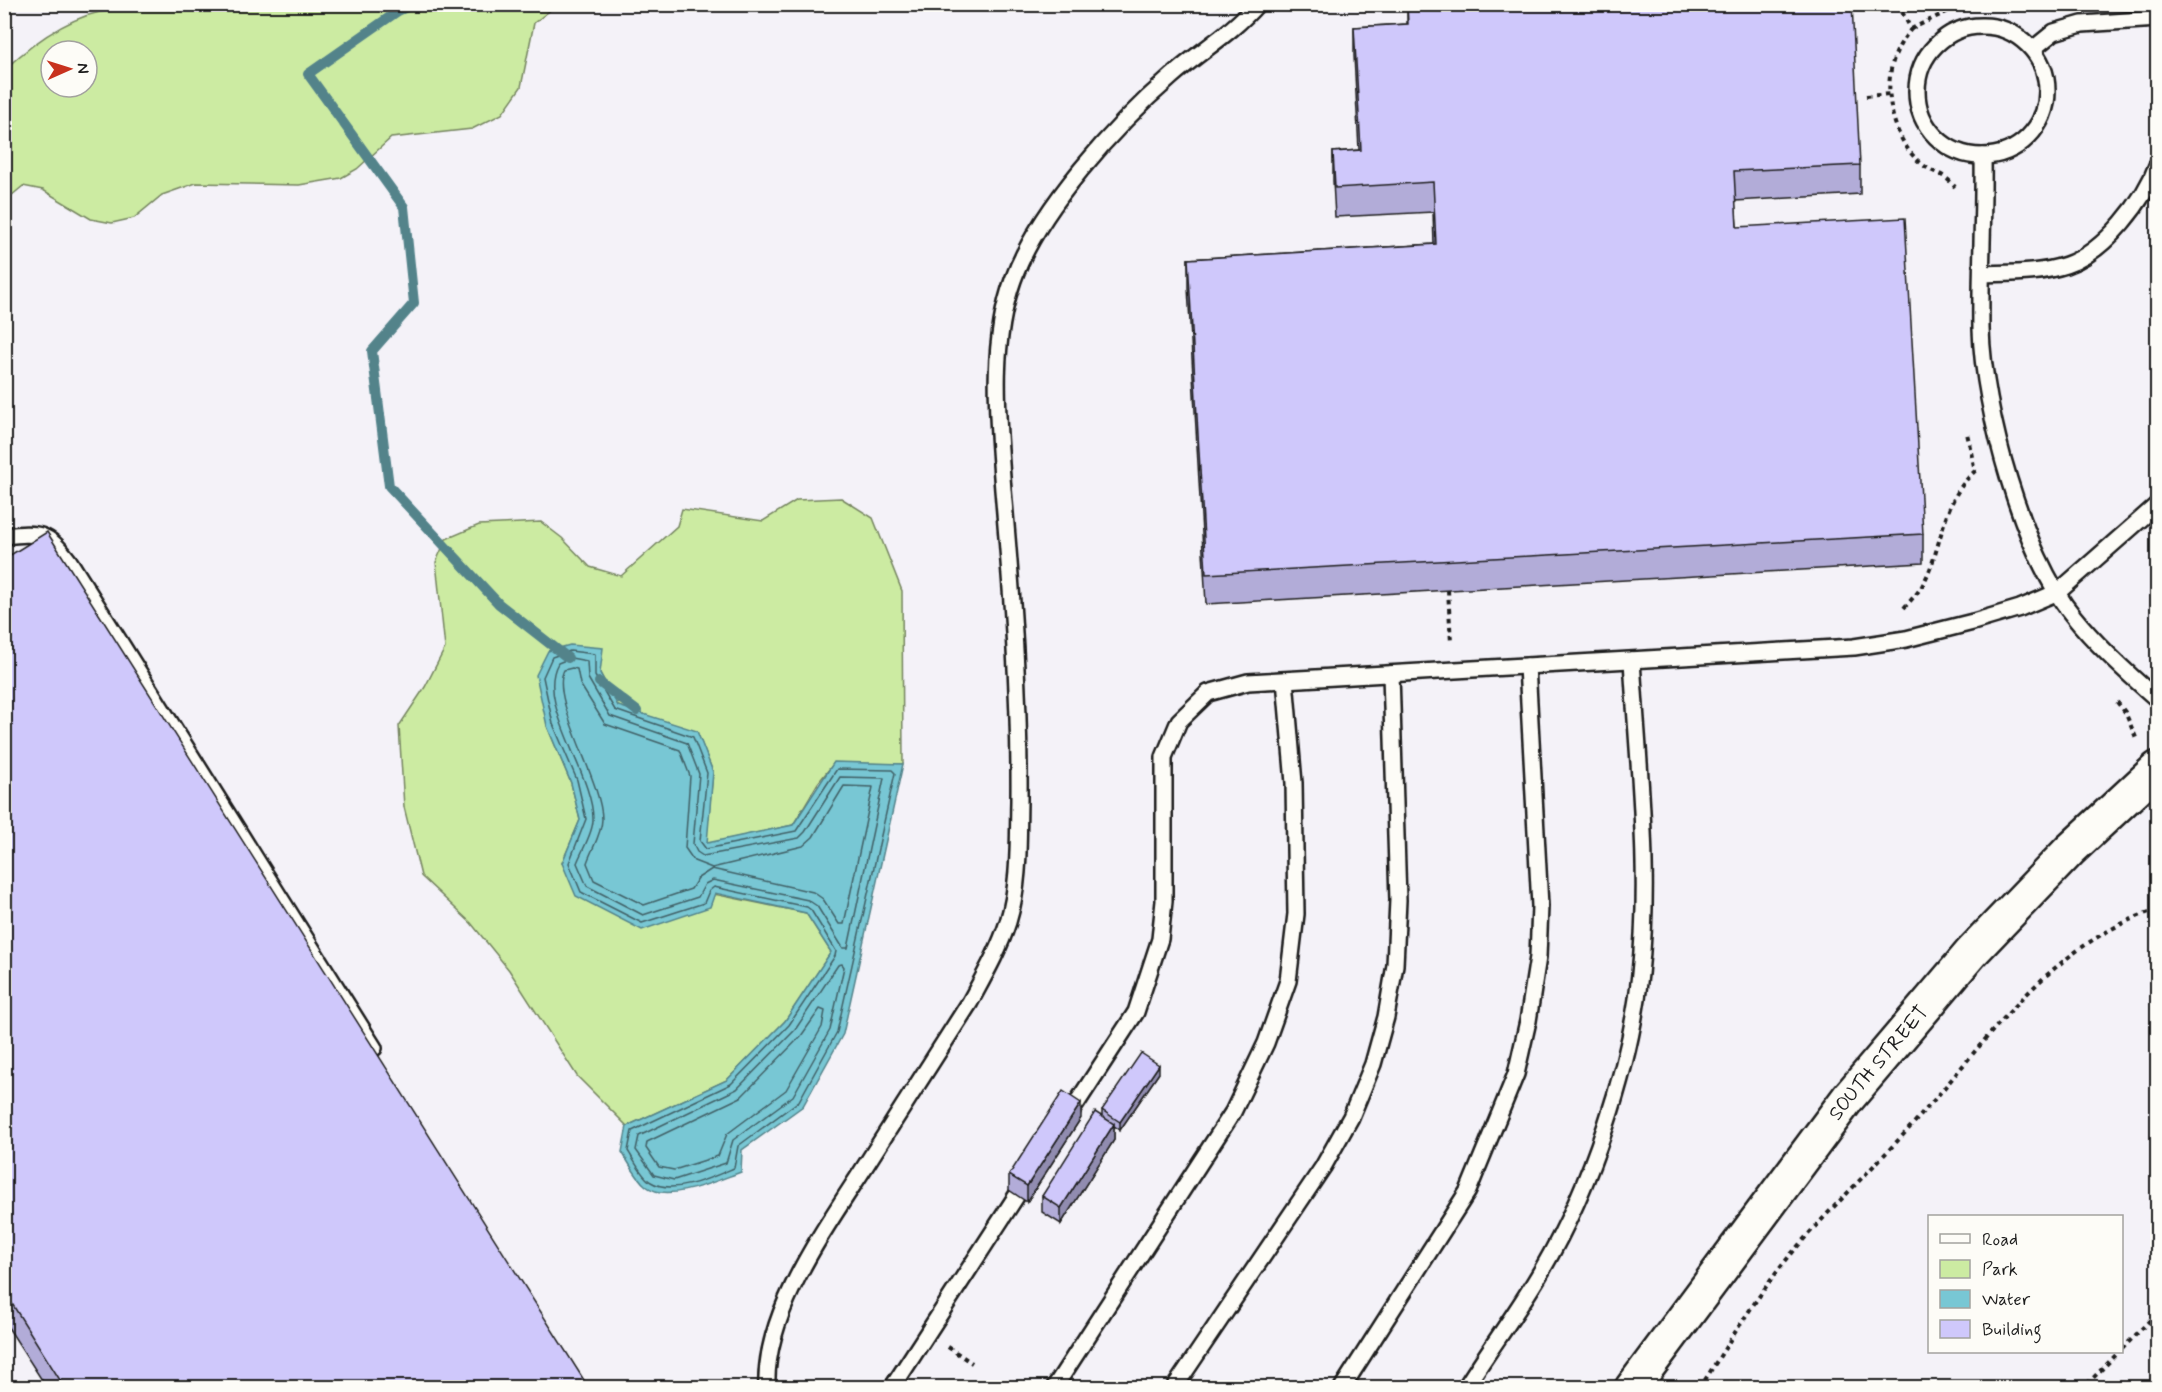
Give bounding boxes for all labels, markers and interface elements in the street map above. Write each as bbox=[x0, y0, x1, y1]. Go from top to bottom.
north arrow bbox=[39, 39, 99, 99]
text: N bbox=[72, 62, 93, 74]
street label: SOUTH STREET bbox=[1822, 999, 1934, 1126]
legend bbox=[1928, 1215, 2123, 1353]
text: Road bbox=[1982, 1228, 2018, 1252]
text: Park bbox=[1982, 1258, 2018, 1282]
text: Water bbox=[1982, 1288, 2031, 1312]
text: Building bbox=[1982, 1318, 2042, 1344]

